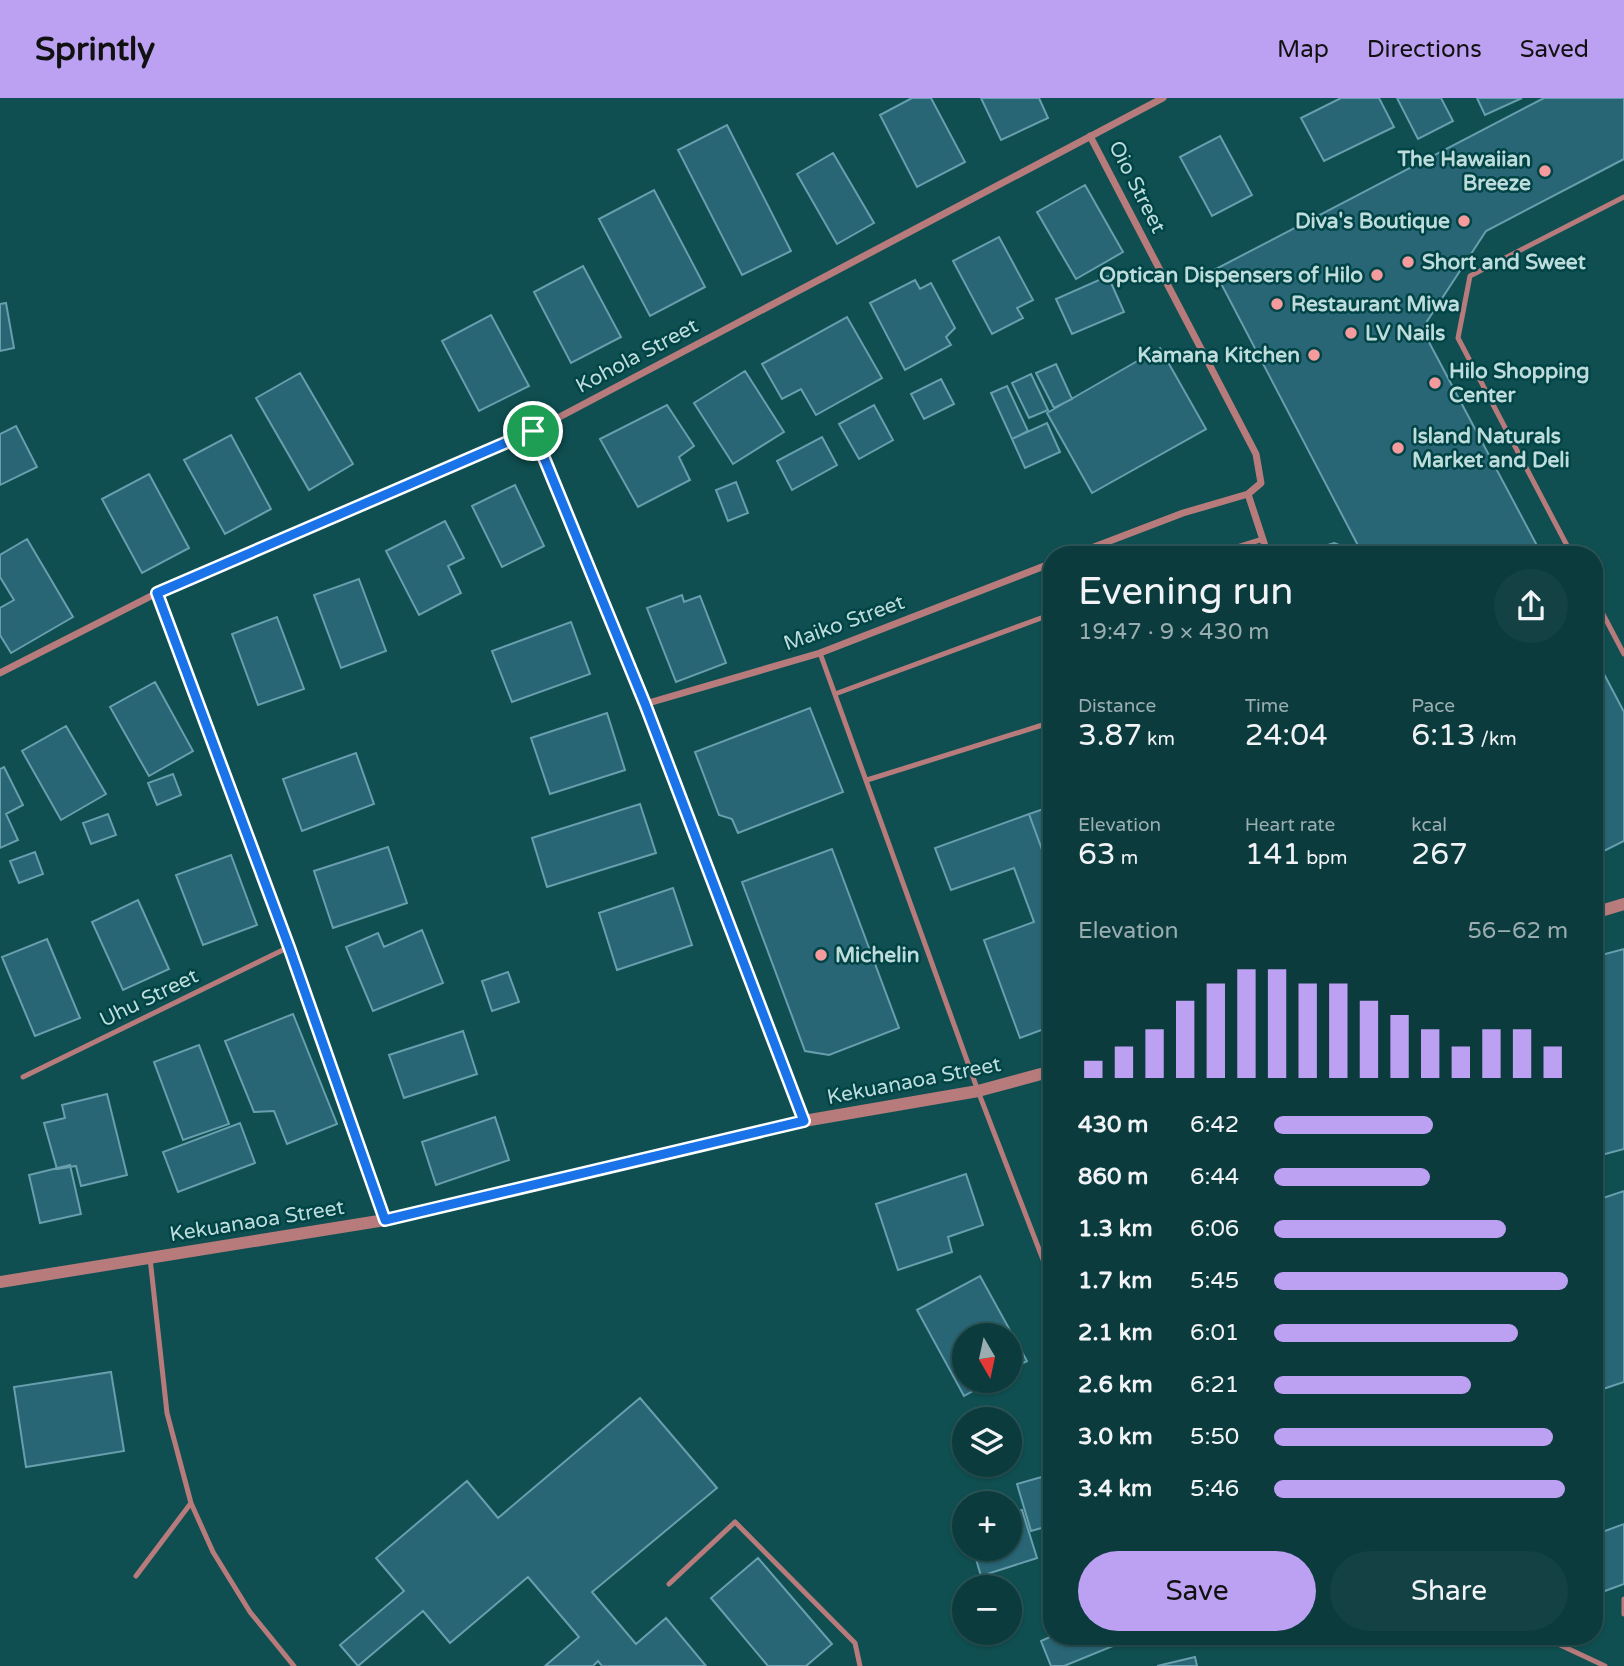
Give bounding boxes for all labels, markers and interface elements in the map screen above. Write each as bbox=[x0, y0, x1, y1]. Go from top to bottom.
text: Sprintly bbox=[35, 30, 155, 69]
text: Map bbox=[1277, 35, 1329, 64]
text: Directions bbox=[1367, 35, 1482, 64]
text: Saved bbox=[1520, 35, 1589, 64]
street label: Oio Street bbox=[1103, 137, 1171, 237]
place label: The Hawaiian Breeze bbox=[1396, 147, 1531, 196]
marker: The Hawaiian Breeze bbox=[1537, 163, 1553, 179]
place label: Diva's Boutique bbox=[1295, 209, 1450, 234]
marker: Diva's Boutique bbox=[1456, 213, 1472, 229]
place label: Short and Sweet bbox=[1422, 250, 1586, 275]
marker: Short and Sweet bbox=[1400, 254, 1416, 270]
place label: Optican Dispensers of Hilo bbox=[1099, 263, 1363, 288]
marker: Optican Dispensers of Hilo bbox=[1369, 267, 1385, 283]
place label: Restaurant Miwa bbox=[1291, 292, 1460, 317]
marker: Restaurant Miwa bbox=[1269, 296, 1285, 312]
street label: Kohola Street bbox=[572, 313, 702, 399]
place label: LV Nails bbox=[1365, 321, 1445, 346]
marker: LV Nails bbox=[1343, 325, 1359, 341]
place label: Kamana Kitchen bbox=[1137, 343, 1300, 368]
marker: Kamana Kitchen bbox=[1306, 347, 1322, 363]
place label: Hilo Shopping Center bbox=[1449, 359, 1589, 408]
marker: Hilo Shopping Center bbox=[1427, 375, 1443, 391]
pin bbox=[503, 401, 563, 461]
icon: arrive bbox=[514, 412, 552, 450]
place label: Island Naturals Market and Deli bbox=[1412, 424, 1570, 473]
marker: Island Naturals Market and Deli bbox=[1390, 440, 1406, 456]
text: Evening run bbox=[1078, 569, 1293, 615]
button: share bbox=[1494, 569, 1568, 643]
street label: Maiko Street bbox=[780, 590, 908, 656]
text: 19:47 · 9 × 430 m bbox=[1078, 618, 1269, 646]
text: Distance bbox=[1078, 695, 1156, 717]
text: Time bbox=[1245, 695, 1289, 717]
text: Pace bbox=[1411, 695, 1455, 717]
text: 3.87 bbox=[1078, 717, 1142, 754]
text: 24:04 bbox=[1245, 717, 1328, 754]
text: 6:13 bbox=[1411, 717, 1476, 754]
text: km bbox=[1142, 728, 1175, 750]
text: /km bbox=[1476, 728, 1517, 750]
text: Elevation bbox=[1078, 814, 1161, 836]
text: Heart rate bbox=[1245, 814, 1335, 836]
text: kcal bbox=[1411, 814, 1447, 836]
text: 63 bbox=[1078, 836, 1116, 873]
text: 141 bbox=[1245, 836, 1301, 873]
text: 267 bbox=[1411, 836, 1468, 873]
text: m bbox=[1116, 847, 1138, 869]
text: bpm bbox=[1301, 847, 1348, 869]
text: Elevation bbox=[1078, 917, 1179, 945]
text: 56–62 m bbox=[1467, 917, 1568, 945]
place label: Michelin bbox=[835, 943, 919, 968]
marker: Michelin bbox=[813, 947, 829, 963]
street label: Uhu Street bbox=[96, 963, 202, 1033]
street label: Kekuanaoa Street bbox=[825, 1052, 1003, 1110]
text: 430 m bbox=[1078, 1111, 1148, 1139]
text: 6:42 bbox=[1190, 1111, 1239, 1139]
text: 860 m bbox=[1078, 1163, 1148, 1191]
text: 6:44 bbox=[1190, 1163, 1239, 1191]
street label: Kekuanaoa Street bbox=[168, 1195, 346, 1247]
text: 1.3 km bbox=[1078, 1215, 1153, 1243]
text: 6:06 bbox=[1190, 1215, 1239, 1243]
text: 1.7 km bbox=[1078, 1267, 1152, 1295]
text: 5:45 bbox=[1190, 1267, 1239, 1295]
text: 2.1 km bbox=[1078, 1319, 1153, 1347]
text: 6:01 bbox=[1190, 1319, 1239, 1347]
north arrow bbox=[952, 1323, 1022, 1393]
map controls bbox=[952, 1323, 1022, 1645]
text: 2.6 km bbox=[1078, 1371, 1153, 1399]
text: 6:21 bbox=[1190, 1371, 1239, 1399]
button: layers bbox=[952, 1407, 1022, 1477]
text: 3.0 km bbox=[1078, 1423, 1153, 1451]
text: 5:50 bbox=[1190, 1423, 1239, 1451]
text: 3.4 km bbox=[1078, 1475, 1152, 1503]
text: 5:46 bbox=[1190, 1475, 1239, 1503]
button: + bbox=[952, 1491, 1022, 1561]
button: Save bbox=[1078, 1551, 1316, 1631]
button: Share bbox=[1330, 1551, 1568, 1631]
button: − bbox=[952, 1575, 1022, 1645]

